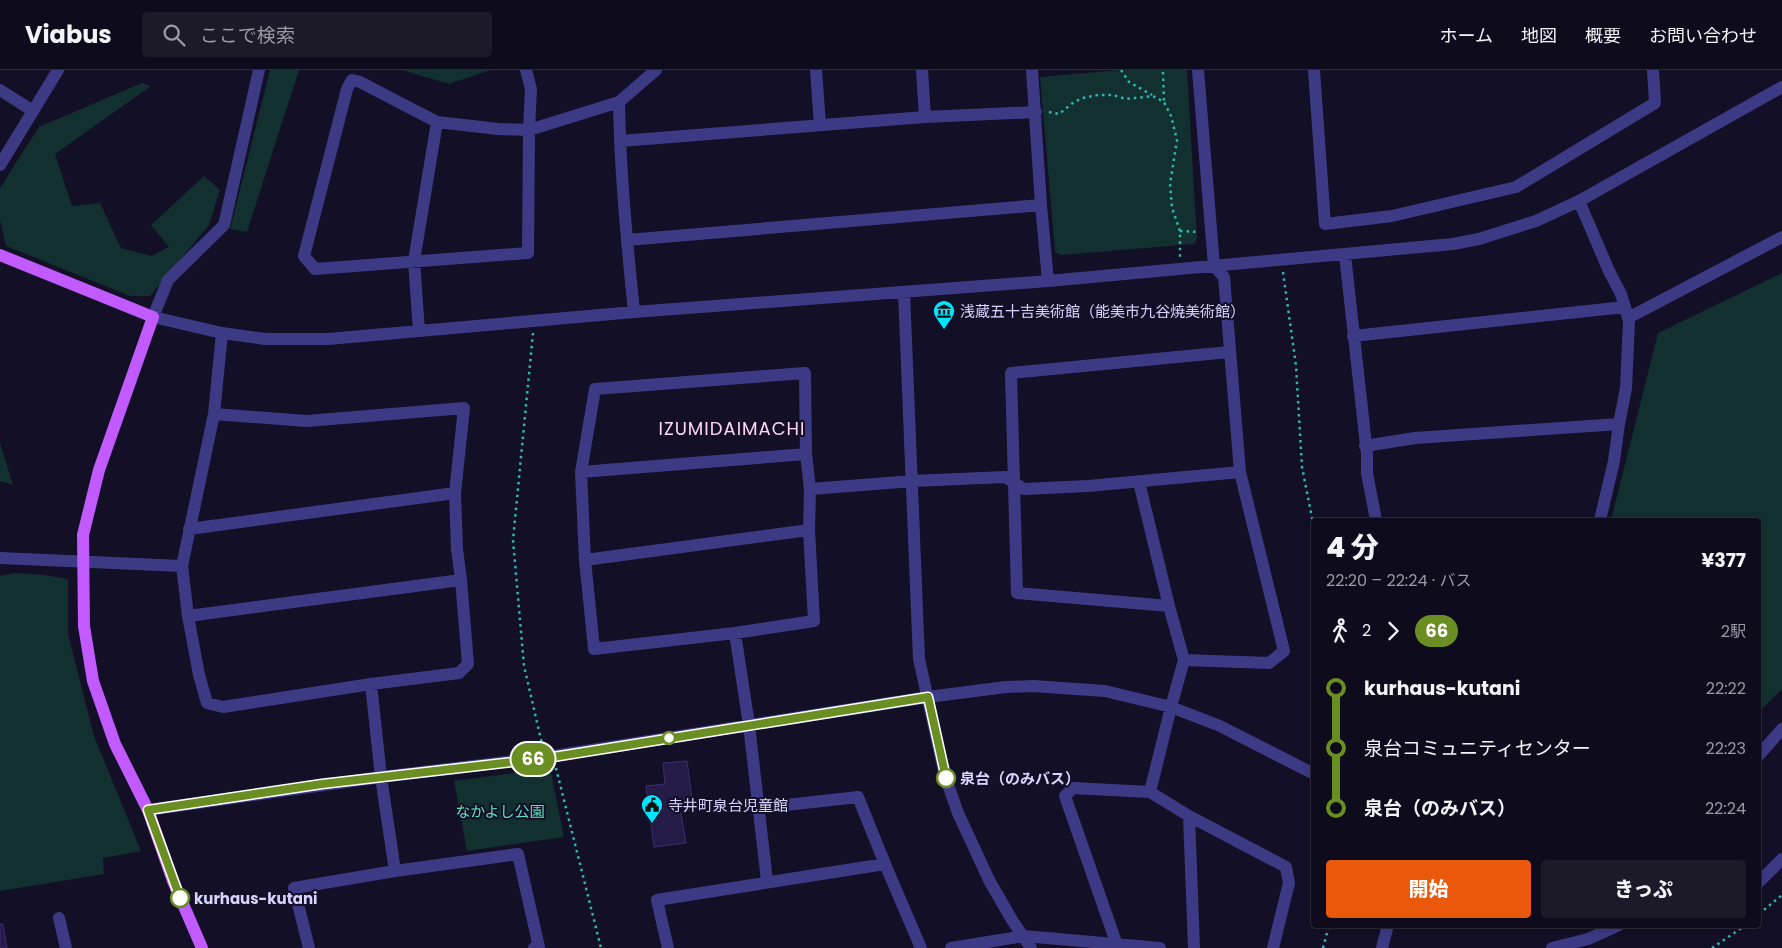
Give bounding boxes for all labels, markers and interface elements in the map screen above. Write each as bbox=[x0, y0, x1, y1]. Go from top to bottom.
search box bbox=[142, 12, 492, 57]
text: Viabus bbox=[25, 18, 112, 51]
icon: search bbox=[160, 21, 188, 49]
text: ここで検索 bbox=[200, 22, 295, 49]
text: ホーム bbox=[1440, 23, 1493, 48]
text: 地図 bbox=[1521, 23, 1557, 48]
text: 概要 bbox=[1585, 23, 1621, 48]
text: お問い合わせ bbox=[1649, 23, 1757, 48]
museum icon: 浅蔵五十吉美術館（能美市九谷焼美術館） bbox=[932, 299, 956, 330]
place label: 浅蔵五十吉美術館（能美市九谷焼美術館） bbox=[960, 301, 1245, 322]
district label: IZUMIDAIMACHI bbox=[659, 416, 805, 441]
text: 4 分 bbox=[1326, 528, 1379, 567]
text: ¥377 bbox=[1701, 547, 1746, 574]
text: 22:20 – 22:24 · バス bbox=[1326, 569, 1471, 592]
icon: walk bbox=[1326, 617, 1354, 645]
icon: forward bbox=[1379, 617, 1407, 645]
text: 66 bbox=[1425, 618, 1448, 643]
text: 2 bbox=[1362, 619, 1371, 642]
text: 2駅 bbox=[1721, 620, 1746, 643]
text: kurhaus-kutani bbox=[1364, 675, 1520, 702]
text: 22:22 bbox=[1706, 677, 1746, 700]
unlabelled marker bbox=[662, 731, 676, 745]
text: 泉台コミュニティセンター bbox=[1364, 735, 1591, 762]
text: 22:23 bbox=[1706, 737, 1746, 760]
line badge: 66 bbox=[510, 743, 556, 775]
text: 66 bbox=[522, 746, 544, 771]
marker: 泉台（のみバス） bbox=[936, 768, 956, 788]
place label: 泉台（のみバス） bbox=[960, 768, 1080, 789]
public building icon: 寺井町泉台児童館 bbox=[640, 793, 664, 824]
place label: 寺井町泉台児童館 bbox=[668, 795, 788, 816]
text: 泉台（のみバス） bbox=[1364, 795, 1516, 822]
text: 22:24 bbox=[1705, 797, 1746, 820]
park label: なかよし公園 bbox=[455, 801, 545, 822]
button: 開始 bbox=[1326, 860, 1531, 918]
button: きっぷ bbox=[1541, 860, 1746, 918]
marker: kurhaus-kutani bbox=[170, 888, 190, 908]
place label: kurhaus-kutani bbox=[194, 888, 317, 909]

